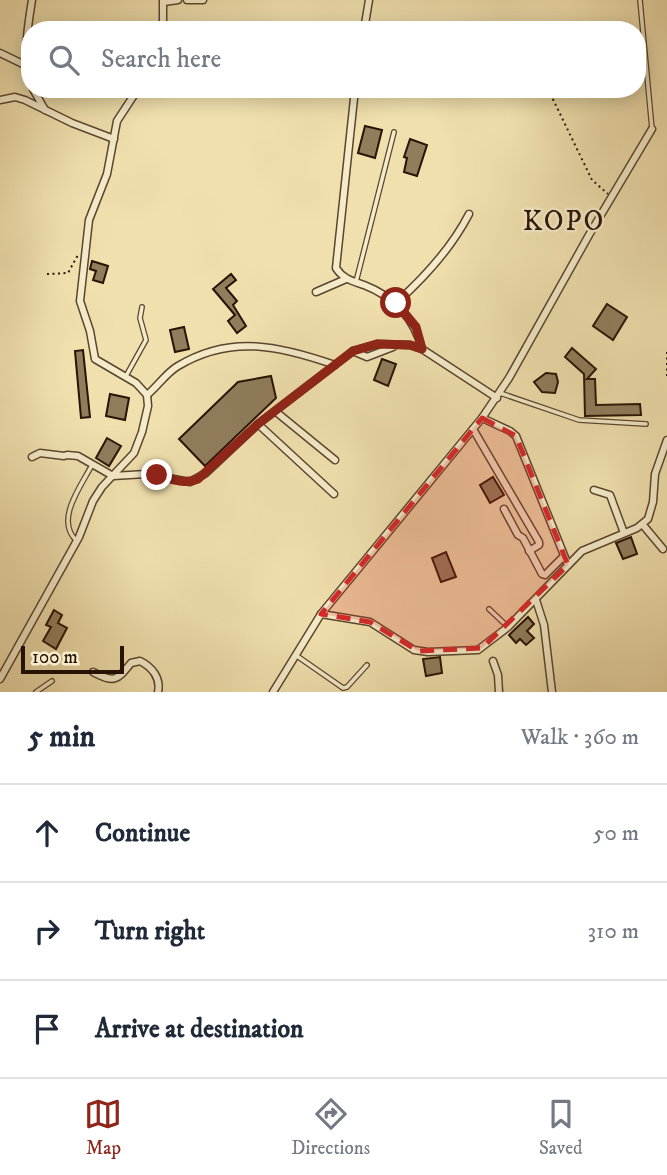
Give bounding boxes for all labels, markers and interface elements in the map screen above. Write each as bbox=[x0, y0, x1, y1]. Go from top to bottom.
search box bbox=[21, 21, 646, 98]
icon: search bbox=[45, 41, 83, 79]
text: Search here bbox=[101, 43, 221, 76]
district label: KOPO bbox=[523, 204, 605, 239]
route start bbox=[380, 287, 411, 318]
route end bbox=[141, 459, 172, 490]
scale bar bbox=[21, 643, 124, 675]
text: 100 m bbox=[32, 646, 78, 669]
text: 5 min bbox=[28, 719, 95, 756]
text: Walk · 360 m bbox=[521, 723, 639, 752]
icon: ahead bbox=[28, 814, 66, 852]
text: Continue bbox=[95, 817, 190, 850]
text: 50 m bbox=[593, 819, 639, 848]
icon: right bbox=[28, 912, 66, 950]
text: Turn right bbox=[95, 915, 205, 948]
text: 310 m bbox=[587, 917, 639, 946]
icon: arrive bbox=[28, 1010, 66, 1048]
text: Arrive at destination bbox=[95, 1013, 304, 1046]
tab: Map bbox=[84, 1095, 122, 1160]
tab: Directions bbox=[291, 1095, 370, 1160]
tab: Saved bbox=[539, 1095, 583, 1160]

